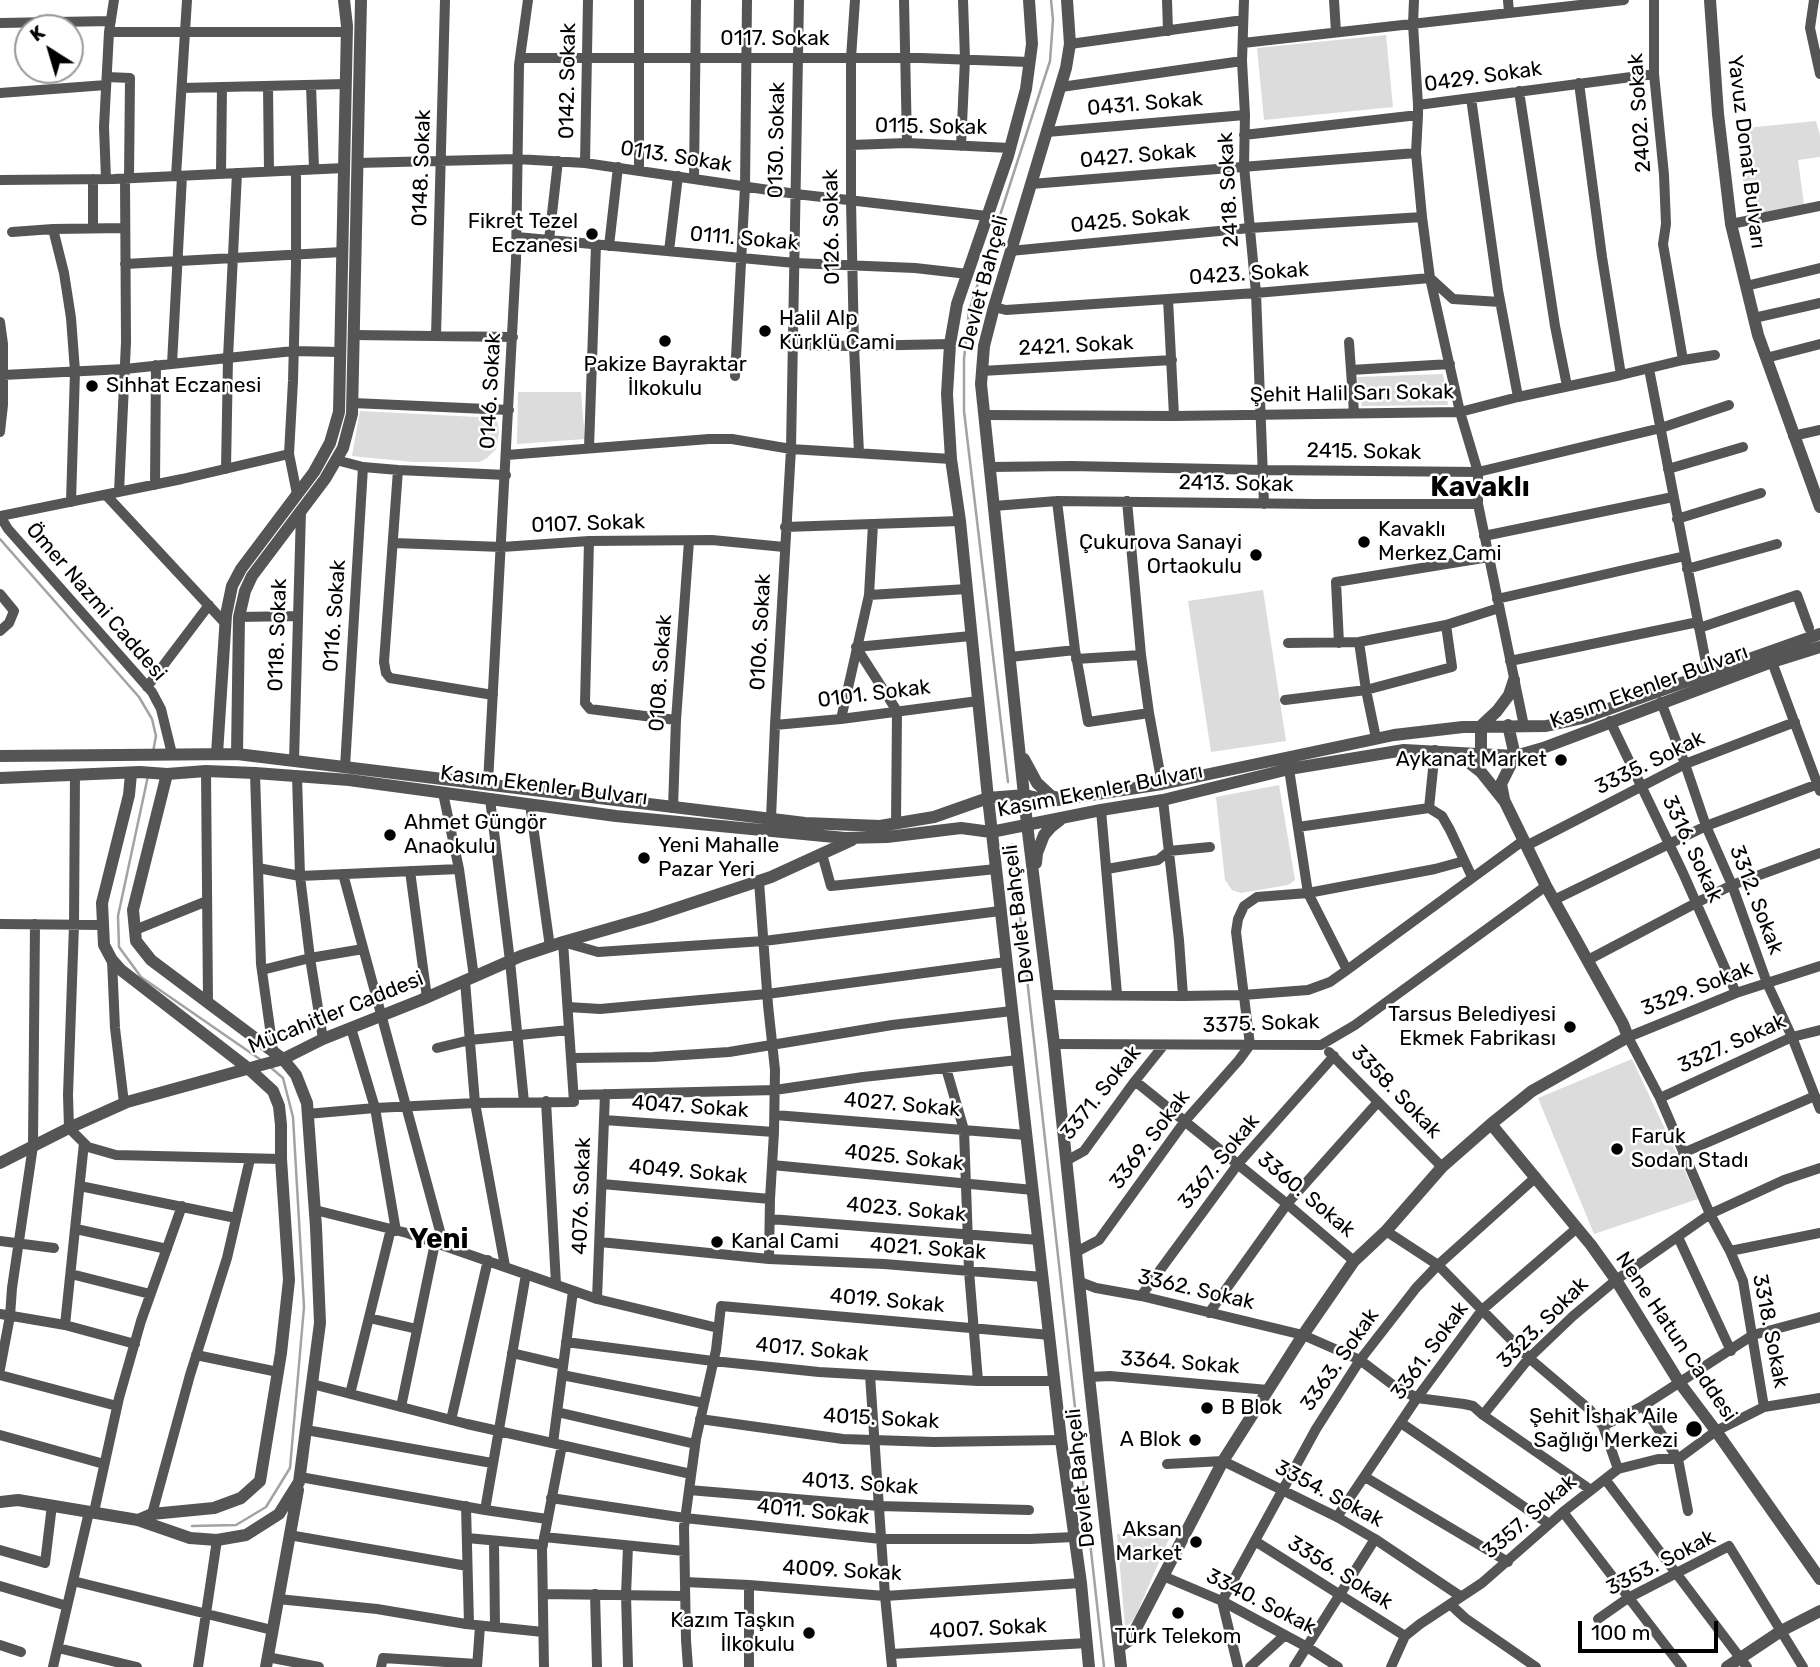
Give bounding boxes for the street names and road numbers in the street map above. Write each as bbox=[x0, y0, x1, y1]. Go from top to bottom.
street label: 0142. Sokak bbox=[554, 23, 582, 139]
street label: 0117. Sokak bbox=[720, 26, 830, 52]
street label: 2402. Sokak bbox=[1623, 53, 1657, 173]
street label: Yavuz Donat Bulvarı bbox=[1722, 54, 1770, 250]
street label: 0429. Sokak bbox=[1423, 56, 1543, 98]
street label: 0130. Sokak bbox=[763, 82, 791, 198]
street label: 0431. Sokak bbox=[1086, 86, 1204, 122]
street label: 0148. Sokak bbox=[407, 109, 437, 227]
street label: 0115. Sokak bbox=[875, 113, 987, 141]
street label: 2418. Sokak bbox=[1213, 132, 1245, 248]
street label: 0113. Sokak bbox=[618, 136, 734, 178]
street label: 0427. Sokak bbox=[1079, 138, 1197, 174]
street label: 0126. Sokak bbox=[818, 169, 846, 285]
street label: 0425. Sokak bbox=[1069, 201, 1191, 239]
street label: Devlet Bahçeli bbox=[954, 212, 1014, 354]
street label: 0111. Sokak bbox=[689, 222, 799, 256]
street label: 0423. Sokak bbox=[1188, 257, 1310, 291]
street label: 2421. Sokak bbox=[1018, 330, 1134, 362]
street label: 0146. Sokak bbox=[475, 332, 507, 450]
street label: Şehit Halil Sarı Sokak bbox=[1250, 380, 1454, 408]
street label: 2415. Sokak bbox=[1306, 438, 1422, 466]
street label: 2413. Sokak bbox=[1178, 470, 1294, 498]
street label: 0107. Sokak bbox=[531, 509, 645, 539]
street label: Ömer Nazmi Caddesi bbox=[20, 518, 172, 686]
street label: 0116. Sokak bbox=[319, 559, 351, 673]
street label: 0106. Sokak bbox=[745, 573, 777, 691]
street label: 0118. Sokak bbox=[263, 578, 293, 692]
street label: 0108. Sokak bbox=[644, 614, 678, 732]
street label: Kasım Ekenler Bulvarı bbox=[1547, 639, 1751, 735]
street label: 0101. Sokak bbox=[816, 675, 932, 713]
street label: 3335. Sokak bbox=[1591, 726, 1709, 800]
street label: Kasım Ekenler Bulvarı bbox=[995, 759, 1205, 823]
street label: Kasım Ekenler Bulvarı bbox=[439, 761, 649, 811]
street label: 3316. Sokak bbox=[1656, 792, 1728, 906]
street label: 3312. Sokak bbox=[1724, 842, 1788, 958]
street label: Devlet Bahçeli bbox=[998, 843, 1040, 985]
street label: 3329. Sokak bbox=[1638, 956, 1756, 1022]
street label: Mücahitler Caddesi bbox=[245, 966, 427, 1060]
street label: 3375. Sokak bbox=[1202, 1009, 1320, 1039]
street label: 3327. Sokak bbox=[1674, 1009, 1790, 1079]
street label: 3358. Sokak bbox=[1345, 1040, 1447, 1144]
street label: 3371. Sokak bbox=[1055, 1041, 1147, 1145]
street label: 3369. Sokak bbox=[1105, 1085, 1195, 1195]
street label: 4027. Sokak bbox=[843, 1087, 961, 1123]
street label: 4047. Sokak bbox=[631, 1090, 749, 1124]
street label: 3367. Sokak bbox=[1173, 1109, 1265, 1215]
street label: 4076. Sokak bbox=[567, 1137, 597, 1255]
street label: 4025. Sokak bbox=[843, 1139, 965, 1177]
street label: 3360. Sokak bbox=[1252, 1147, 1360, 1243]
street label: 4049. Sokak bbox=[628, 1154, 748, 1190]
street label: 4023. Sokak bbox=[845, 1192, 967, 1228]
street label: 4021. Sokak bbox=[869, 1232, 987, 1266]
street label: Nene Hatun Caddesi bbox=[1610, 1247, 1742, 1427]
street label: 3362. Sokak bbox=[1135, 1264, 1257, 1316]
street label: 3323. Sokak bbox=[1492, 1272, 1594, 1374]
street label: 3318. Sokak bbox=[1747, 1272, 1793, 1390]
street label: 4019. Sokak bbox=[829, 1283, 945, 1319]
street label: 3361. Sokak bbox=[1386, 1297, 1474, 1405]
street label: 3363. Sokak bbox=[1296, 1304, 1384, 1416]
street label: 4017. Sokak bbox=[754, 1333, 870, 1367]
street label: 3364. Sokak bbox=[1120, 1346, 1240, 1380]
street label: 4015. Sokak bbox=[822, 1403, 940, 1435]
street label: Devlet Bahçeli bbox=[1061, 1407, 1101, 1549]
street label: 3354. Sokak bbox=[1271, 1455, 1387, 1533]
street label: 4013. Sokak bbox=[801, 1467, 919, 1501]
street label: 3357. Sokak bbox=[1478, 1470, 1582, 1564]
street label: 4011. Sokak bbox=[756, 1494, 870, 1530]
street label: 3353. Sokak bbox=[1602, 1525, 1720, 1601]
street label: 3356. Sokak bbox=[1283, 1531, 1397, 1615]
street label: 4009. Sokak bbox=[782, 1555, 902, 1587]
street label: 3340. Sokak bbox=[1202, 1564, 1320, 1640]
street label: 4007. Sokak bbox=[929, 1613, 1047, 1645]

